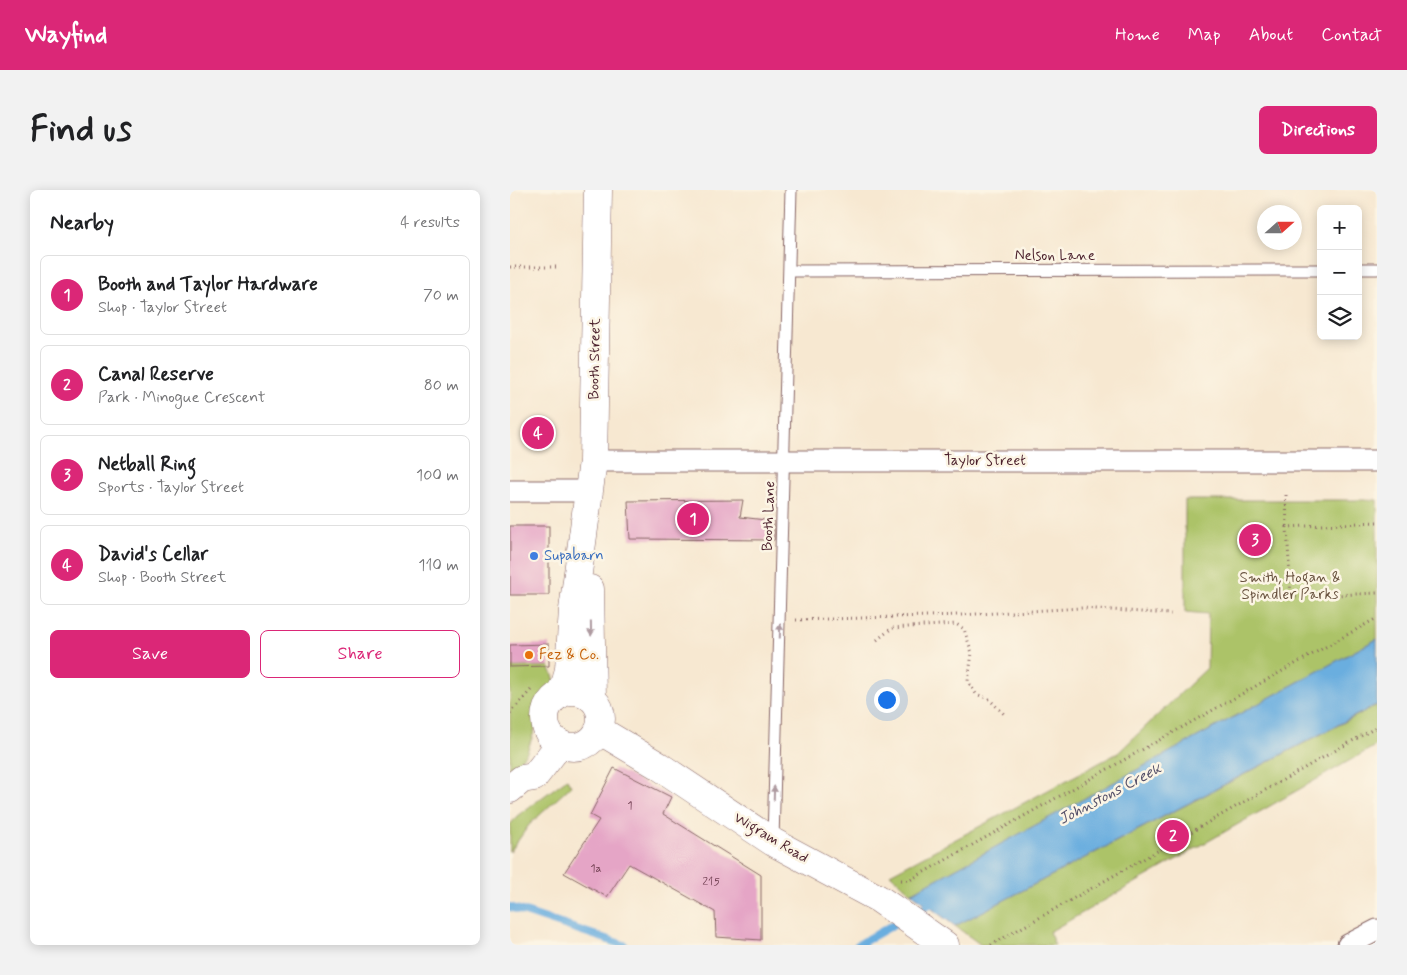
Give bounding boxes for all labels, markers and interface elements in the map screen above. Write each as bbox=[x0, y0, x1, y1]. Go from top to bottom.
text: Wayfind bbox=[25, 20, 107, 51]
text: Home bbox=[1115, 23, 1160, 47]
text: Map bbox=[1188, 23, 1221, 47]
text: About bbox=[1249, 23, 1293, 47]
text: Contact bbox=[1321, 23, 1382, 47]
button: Directions bbox=[1259, 106, 1377, 154]
text: Find us bbox=[30, 107, 132, 153]
north arrow bbox=[1257, 205, 1302, 250]
map controls bbox=[1317, 205, 1362, 340]
button: + bbox=[1317, 205, 1362, 250]
text: Nearby bbox=[50, 209, 114, 237]
text: 4 results bbox=[400, 212, 460, 233]
street label: Nelson Lane bbox=[1015, 246, 1095, 266]
button: − bbox=[1317, 250, 1362, 295]
text: Booth and Taylor Hardware bbox=[98, 272, 318, 297]
text: 1 bbox=[63, 285, 71, 306]
text: 70 m bbox=[423, 285, 459, 306]
button: layers bbox=[1317, 295, 1362, 340]
text: Shop · Taylor Street bbox=[98, 297, 227, 318]
street label: Booth Street bbox=[584, 318, 606, 400]
text: Canal Reserve bbox=[98, 362, 214, 387]
text: 2 bbox=[63, 375, 71, 396]
text: 80 m bbox=[424, 375, 459, 396]
text: Park · Minogue Crescent bbox=[98, 387, 266, 408]
pin: 4 bbox=[522, 414, 554, 452]
street label: Taylor Street bbox=[944, 451, 1026, 471]
text: Netball Ring bbox=[98, 452, 196, 477]
text: 3 bbox=[63, 465, 71, 486]
text: 100 m bbox=[416, 465, 459, 486]
text: Sports · Taylor Street bbox=[98, 477, 244, 498]
street label: Booth Lane bbox=[758, 480, 780, 552]
pin: 1 bbox=[677, 500, 709, 538]
pin: 3 bbox=[1239, 521, 1271, 559]
text: David's Cellar bbox=[98, 542, 208, 567]
place label: Supabarn bbox=[544, 546, 604, 566]
marker: Supabarn bbox=[528, 550, 540, 562]
text: 4 bbox=[62, 555, 72, 576]
text: 110 m bbox=[418, 555, 459, 576]
text: Shop · Booth Street bbox=[98, 567, 226, 588]
park label: Smith, Hogan & Spindler Parks bbox=[1240, 568, 1340, 605]
one-way arrow bbox=[587, 621, 595, 637]
one-way arrow bbox=[777, 622, 785, 638]
button: Save bbox=[50, 630, 250, 678]
button: Share bbox=[260, 630, 460, 678]
place label: Fez & Co. bbox=[539, 645, 599, 665]
marker: Fez & Co. bbox=[523, 649, 535, 661]
your location bbox=[874, 687, 900, 713]
water label: Johnstons Creek bbox=[1055, 758, 1166, 830]
one-way arrow bbox=[770, 785, 778, 801]
house number: 1 bbox=[627, 798, 633, 814]
street label: Wigram Road bbox=[729, 808, 812, 869]
pin: 2 bbox=[1157, 817, 1189, 855]
house number: 1a bbox=[590, 861, 602, 877]
house number: 215 bbox=[702, 874, 720, 890]

